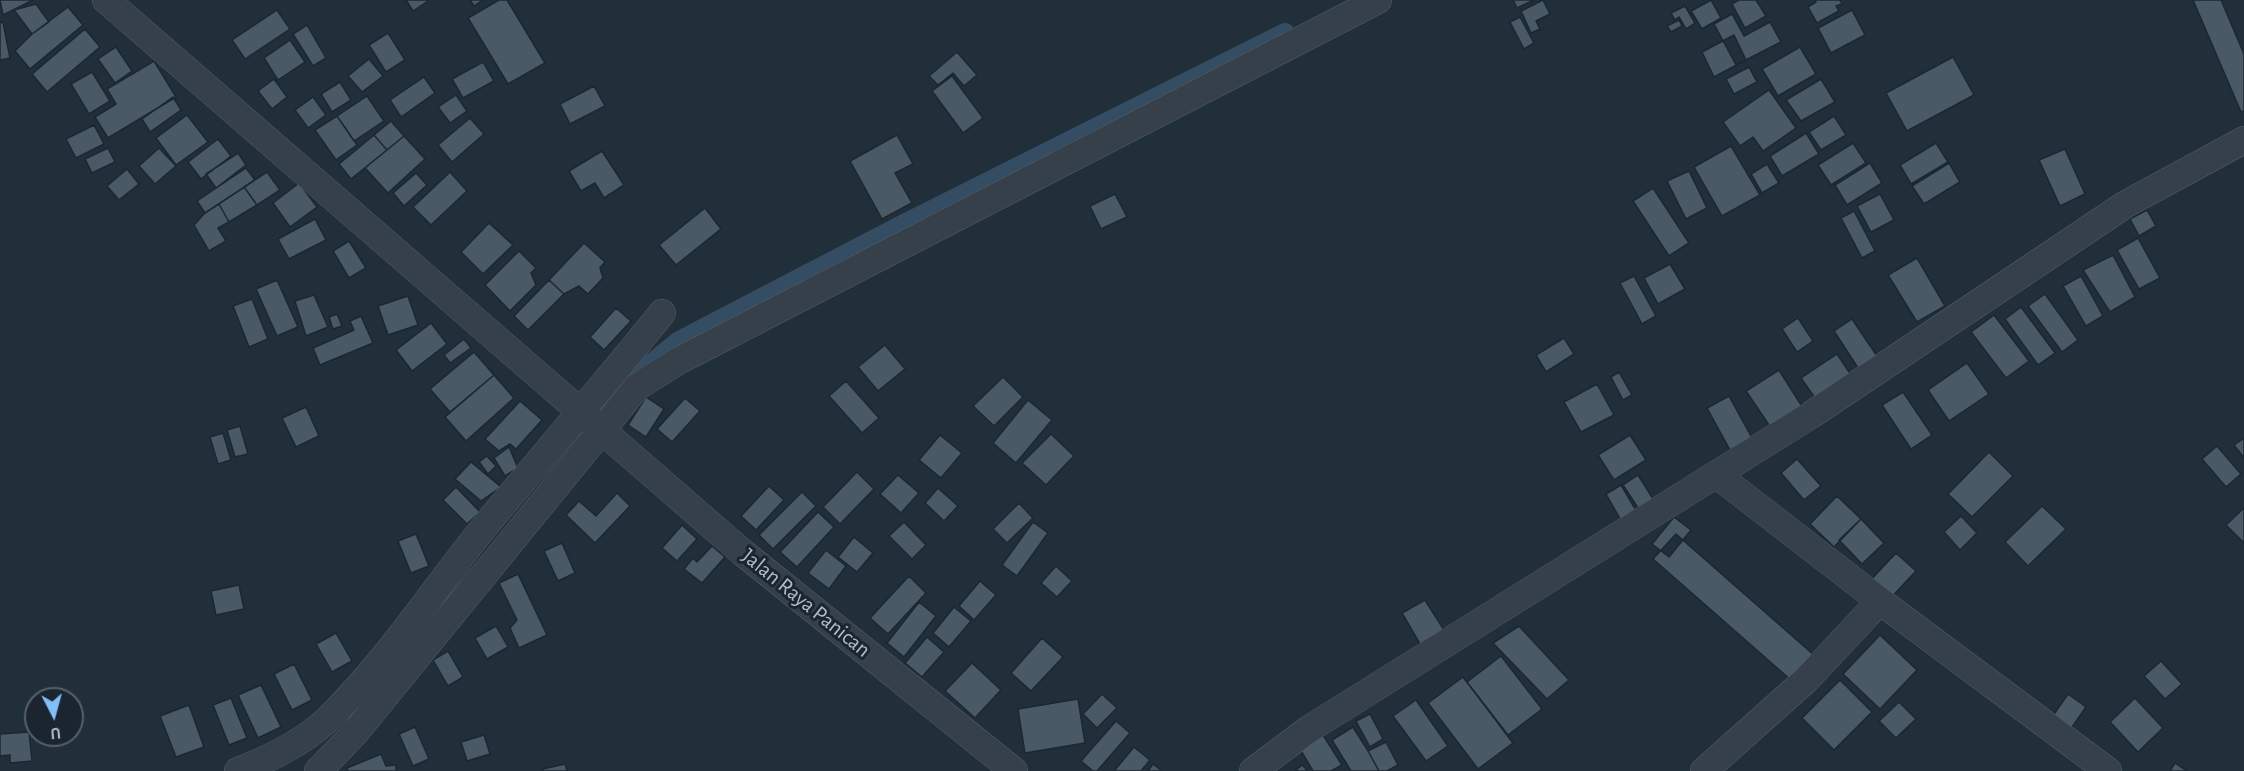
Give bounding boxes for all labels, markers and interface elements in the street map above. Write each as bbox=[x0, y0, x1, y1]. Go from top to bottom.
street label: Jalan Raya Panican bbox=[736, 543, 876, 663]
north arrow bbox=[24, 687, 84, 747]
text: U bbox=[50, 724, 62, 741]

